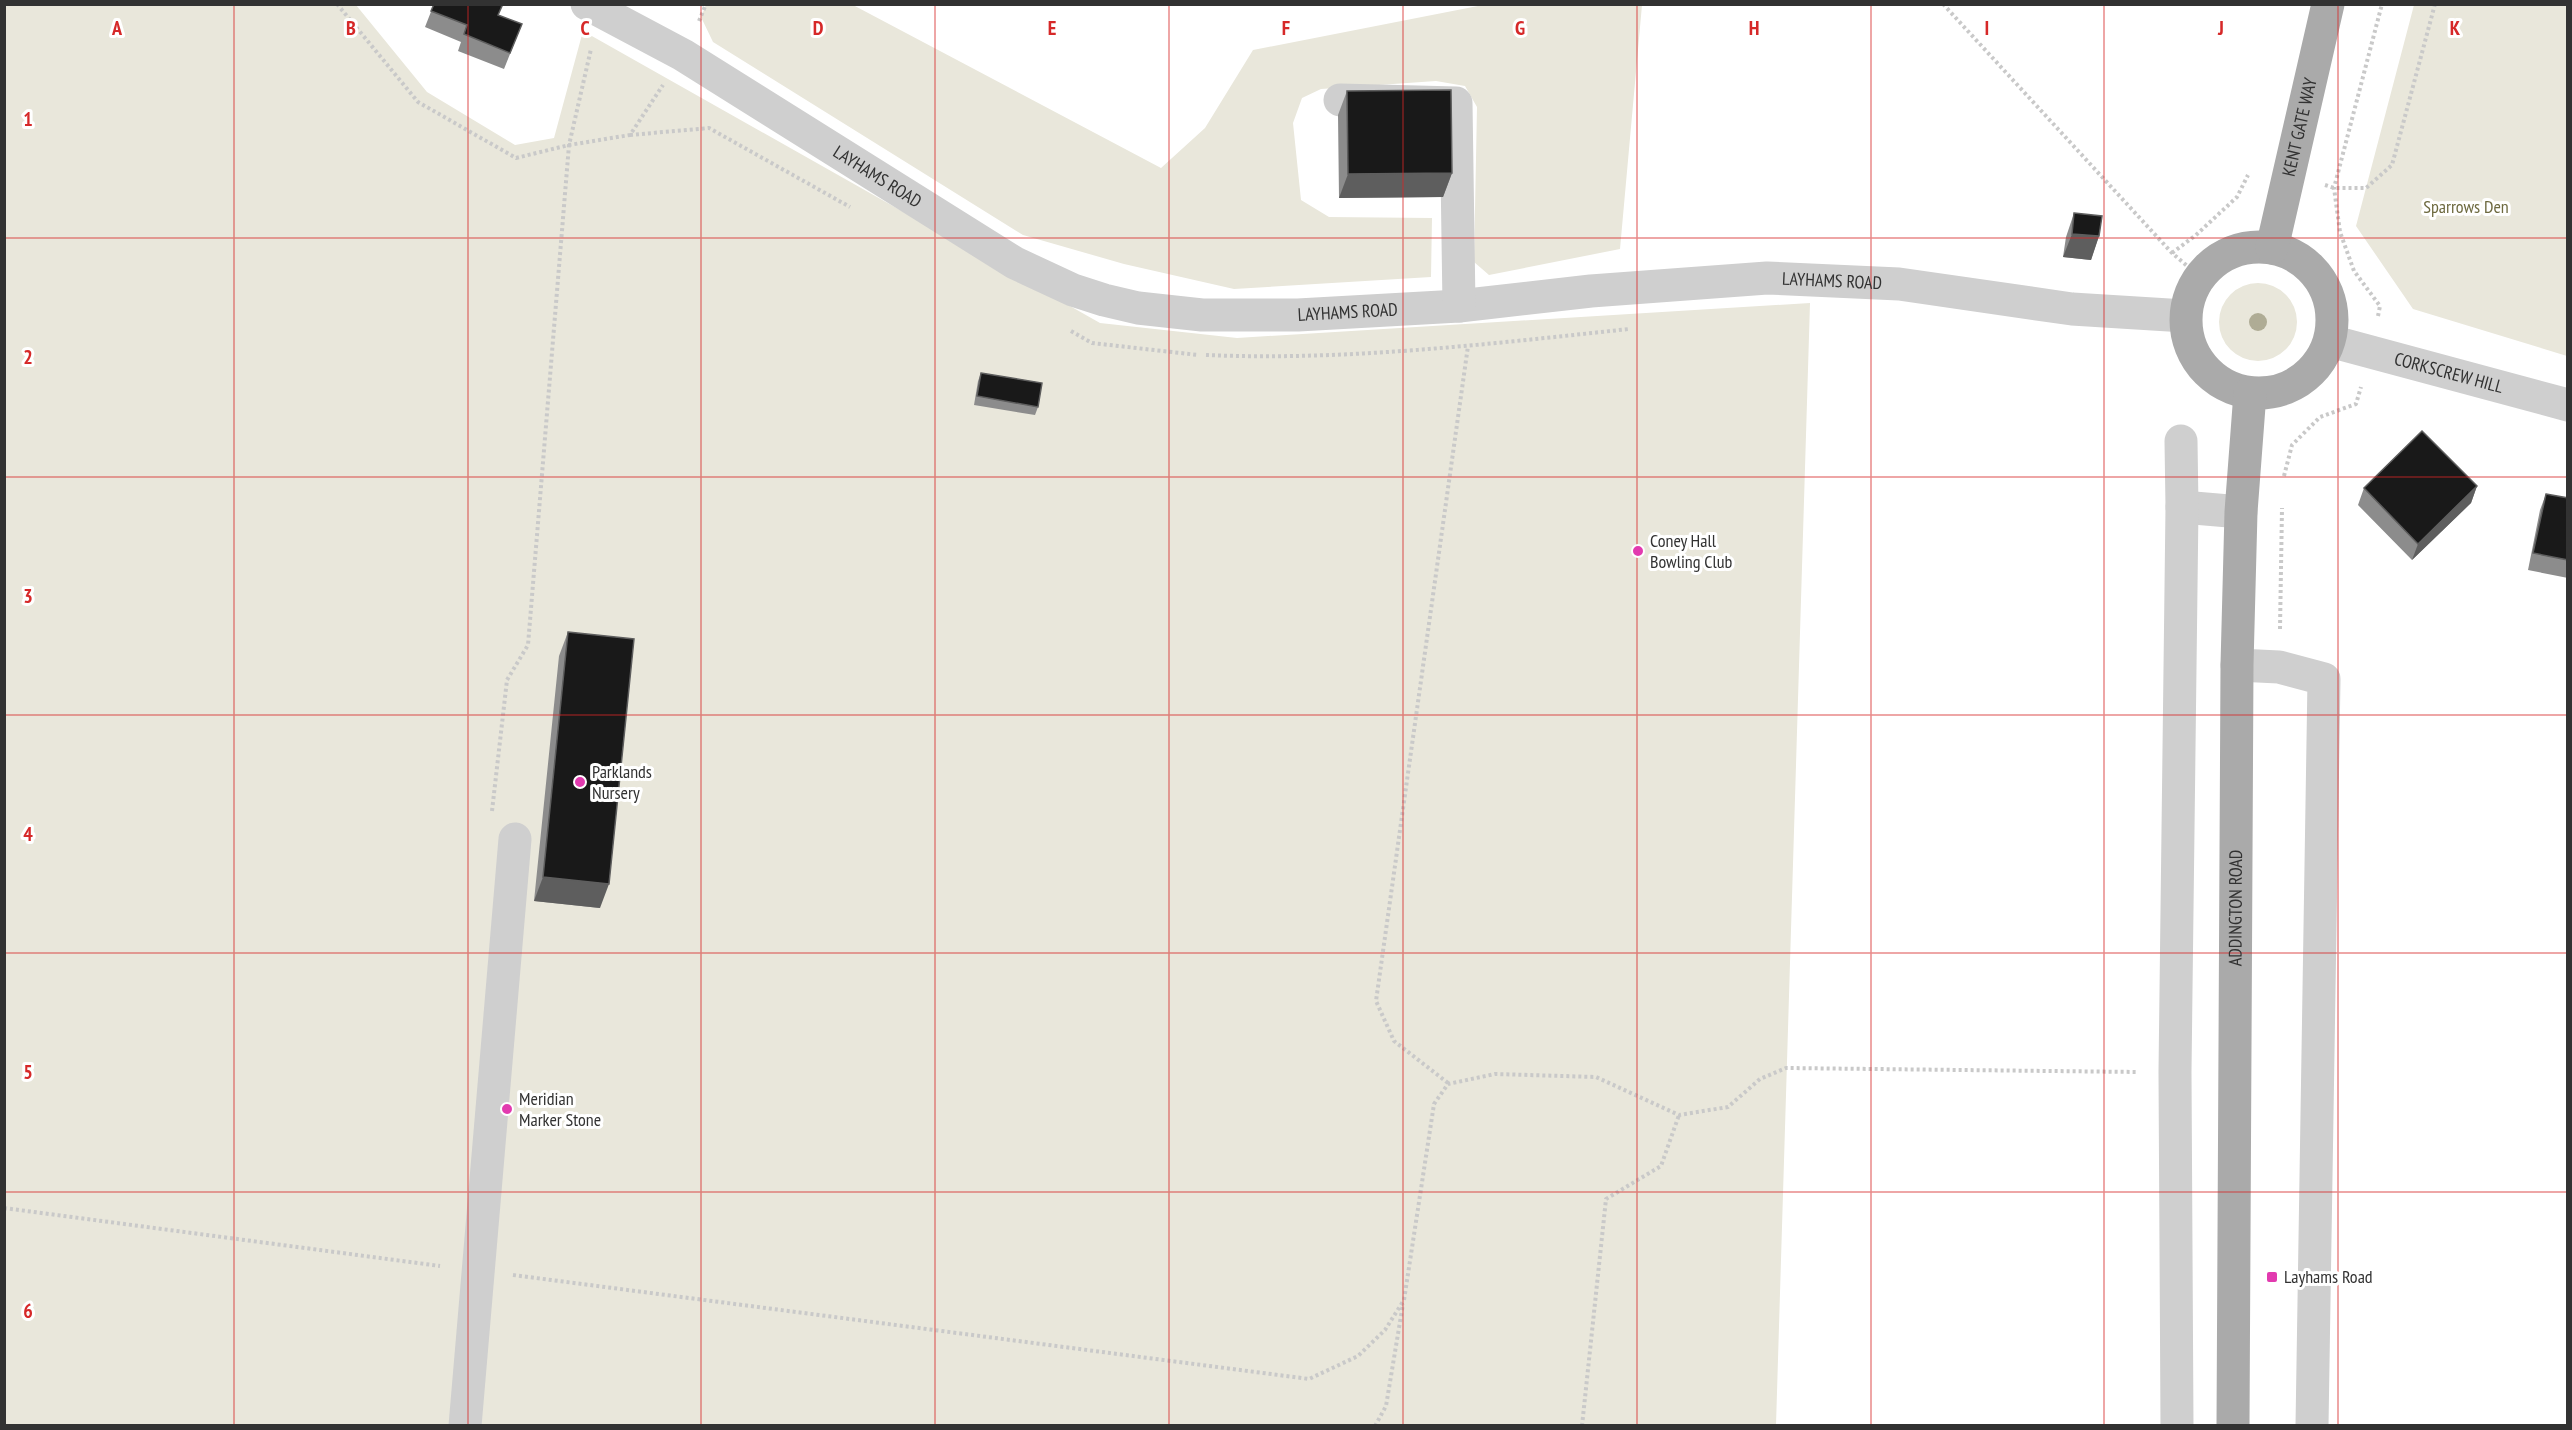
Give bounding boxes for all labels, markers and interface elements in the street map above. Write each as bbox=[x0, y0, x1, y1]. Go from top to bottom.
text: A bbox=[111, 15, 123, 41]
text: B bbox=[346, 15, 356, 41]
text: C bbox=[580, 15, 590, 41]
text: D bbox=[813, 15, 824, 41]
text: E bbox=[1048, 15, 1056, 41]
text: F bbox=[1282, 15, 1290, 41]
text: G bbox=[1515, 15, 1525, 41]
text: H bbox=[1749, 15, 1759, 41]
text: I bbox=[1985, 15, 1989, 41]
text: J bbox=[2217, 15, 2224, 41]
text: K bbox=[2450, 15, 2461, 41]
street label: KENT GATE WAY bbox=[2277, 75, 2322, 179]
text: 1 bbox=[23, 106, 33, 132]
street label: LAYHAMS ROAD bbox=[829, 140, 926, 213]
park label: Sparrows Den bbox=[2423, 195, 2509, 218]
street label: LAYHAMS ROAD bbox=[1782, 267, 1883, 294]
street label: LAYHAMS ROAD bbox=[1297, 297, 1398, 326]
text: 2 bbox=[23, 344, 33, 370]
street label: CORKSCREW HILL bbox=[2392, 347, 2506, 398]
place label: Coney Hall Bowling Club bbox=[1650, 529, 1733, 573]
marker: Coney Hall Bowling Club bbox=[1631, 544, 1645, 558]
text: 3 bbox=[23, 583, 33, 609]
place label: Parklands Nursery bbox=[592, 760, 652, 804]
marker: Parklands Nursery bbox=[573, 775, 587, 789]
text: 4 bbox=[23, 821, 33, 847]
street label: ADDINGTON ROAD bbox=[2223, 850, 2247, 966]
text: 5 bbox=[23, 1059, 33, 1085]
place label: Meridian Marker Stone bbox=[519, 1087, 601, 1131]
marker: Meridian Marker Stone bbox=[500, 1102, 514, 1116]
place label: Layhams Road bbox=[2284, 1265, 2373, 1288]
marker: Layhams Road bbox=[2265, 1270, 2279, 1284]
text: 6 bbox=[23, 1298, 33, 1324]

